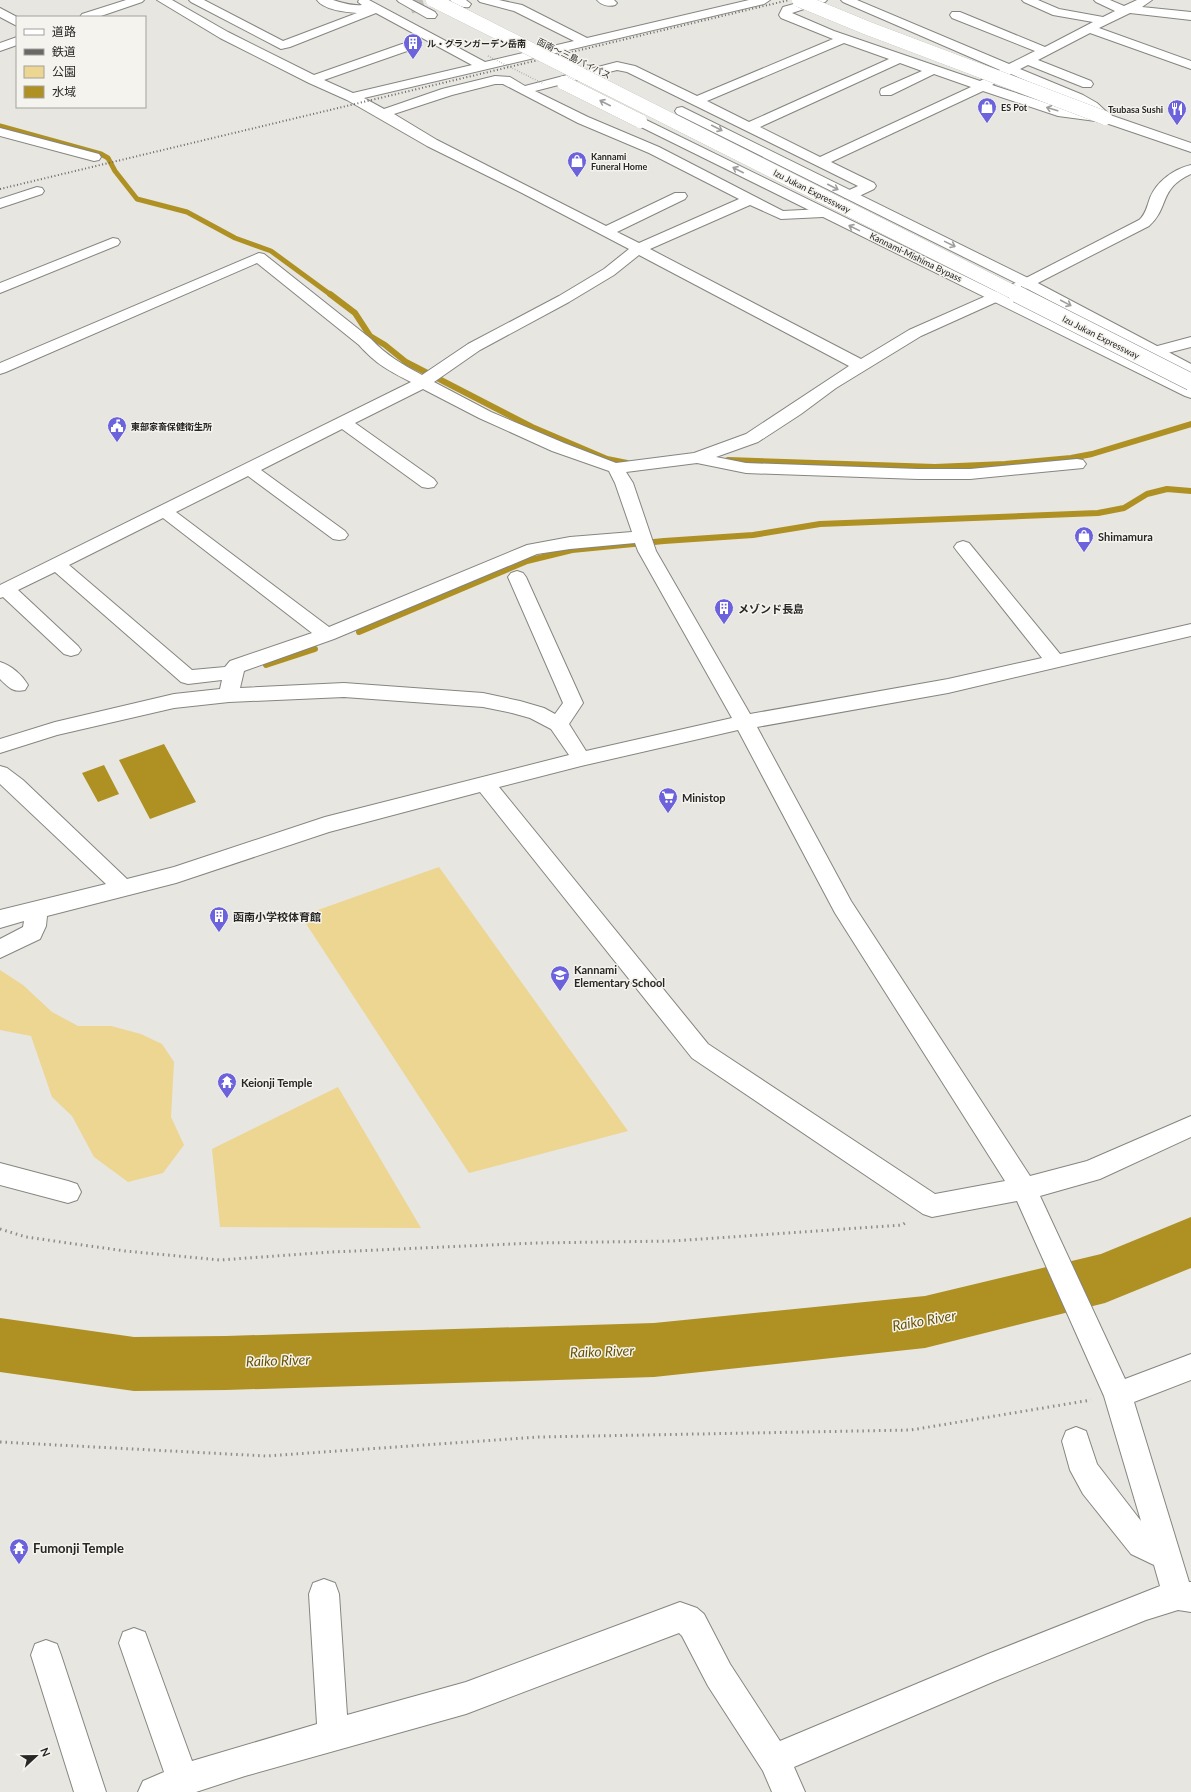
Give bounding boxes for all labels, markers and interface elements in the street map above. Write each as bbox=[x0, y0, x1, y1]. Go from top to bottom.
legend bbox=[16, 16, 146, 108]
text: 道路 bbox=[52, 24, 76, 39]
building icon: ル・グランガーデン岳南 bbox=[402, 32, 424, 60]
street label: 函南～三島バイパス bbox=[535, 35, 613, 81]
place label: ル・グランガーデン岳南 bbox=[427, 38, 526, 49]
text: 鉄道 bbox=[52, 44, 76, 59]
text: 公園 bbox=[52, 64, 76, 79]
text: 水域 bbox=[52, 84, 76, 99]
shop icon: ES Pot bbox=[976, 96, 998, 124]
restaurant icon: Tsubasa Sushi bbox=[1166, 98, 1188, 126]
one-way arrow bbox=[600, 99, 612, 106]
place label: ES Pot bbox=[1001, 102, 1028, 113]
place label: Tsubasa Sushi bbox=[1108, 104, 1163, 115]
one-way arrow bbox=[1047, 105, 1059, 113]
one-way arrow bbox=[711, 125, 723, 133]
shop icon: Kannami Funeral Home bbox=[566, 150, 588, 178]
place label: Kannami Funeral Home bbox=[591, 151, 648, 172]
one-way arrow bbox=[732, 166, 744, 173]
street label: Izu Jukan Expressway bbox=[772, 167, 853, 215]
one-way arrow bbox=[827, 183, 839, 191]
one-way arrow bbox=[849, 224, 861, 231]
street label: Kannami-Mishima Bypass bbox=[868, 230, 964, 284]
one-way arrow bbox=[943, 241, 955, 249]
one-way arrow bbox=[1059, 300, 1071, 308]
street label: Izu Jukan Expressway bbox=[1061, 313, 1142, 361]
public building icon: 東部家畜保健衛生所 bbox=[106, 415, 128, 443]
place label: 東部家畜保健衛生所 bbox=[131, 421, 212, 432]
shop icon: Shimamura bbox=[1073, 525, 1095, 553]
place label: Shimamura bbox=[1098, 530, 1153, 543]
building icon: メゾンド長島 bbox=[713, 597, 735, 625]
place label: メゾンド長島 bbox=[738, 602, 804, 615]
supermarket icon: Ministop bbox=[657, 786, 679, 814]
place label: Ministop bbox=[682, 791, 726, 804]
building icon: 函南小学校体育館 bbox=[208, 905, 230, 933]
place label: 函南小学校体育館 bbox=[233, 910, 321, 923]
place label: Kannami Elementary School bbox=[574, 963, 665, 989]
school or university icon: Kannami Elementary School bbox=[549, 964, 571, 992]
temple icon: Keionji Temple bbox=[216, 1071, 238, 1099]
place label: Keionji Temple bbox=[241, 1076, 313, 1089]
water label: Raiko River bbox=[891, 1306, 957, 1334]
water label: Raiko River bbox=[570, 1341, 635, 1361]
water label: Raiko River bbox=[246, 1350, 311, 1370]
temple icon: Fumonji Temple bbox=[8, 1537, 30, 1565]
place label: Fumonji Temple bbox=[33, 1540, 124, 1556]
north arrow bbox=[16, 1736, 56, 1776]
text: N bbox=[38, 1746, 53, 1758]

